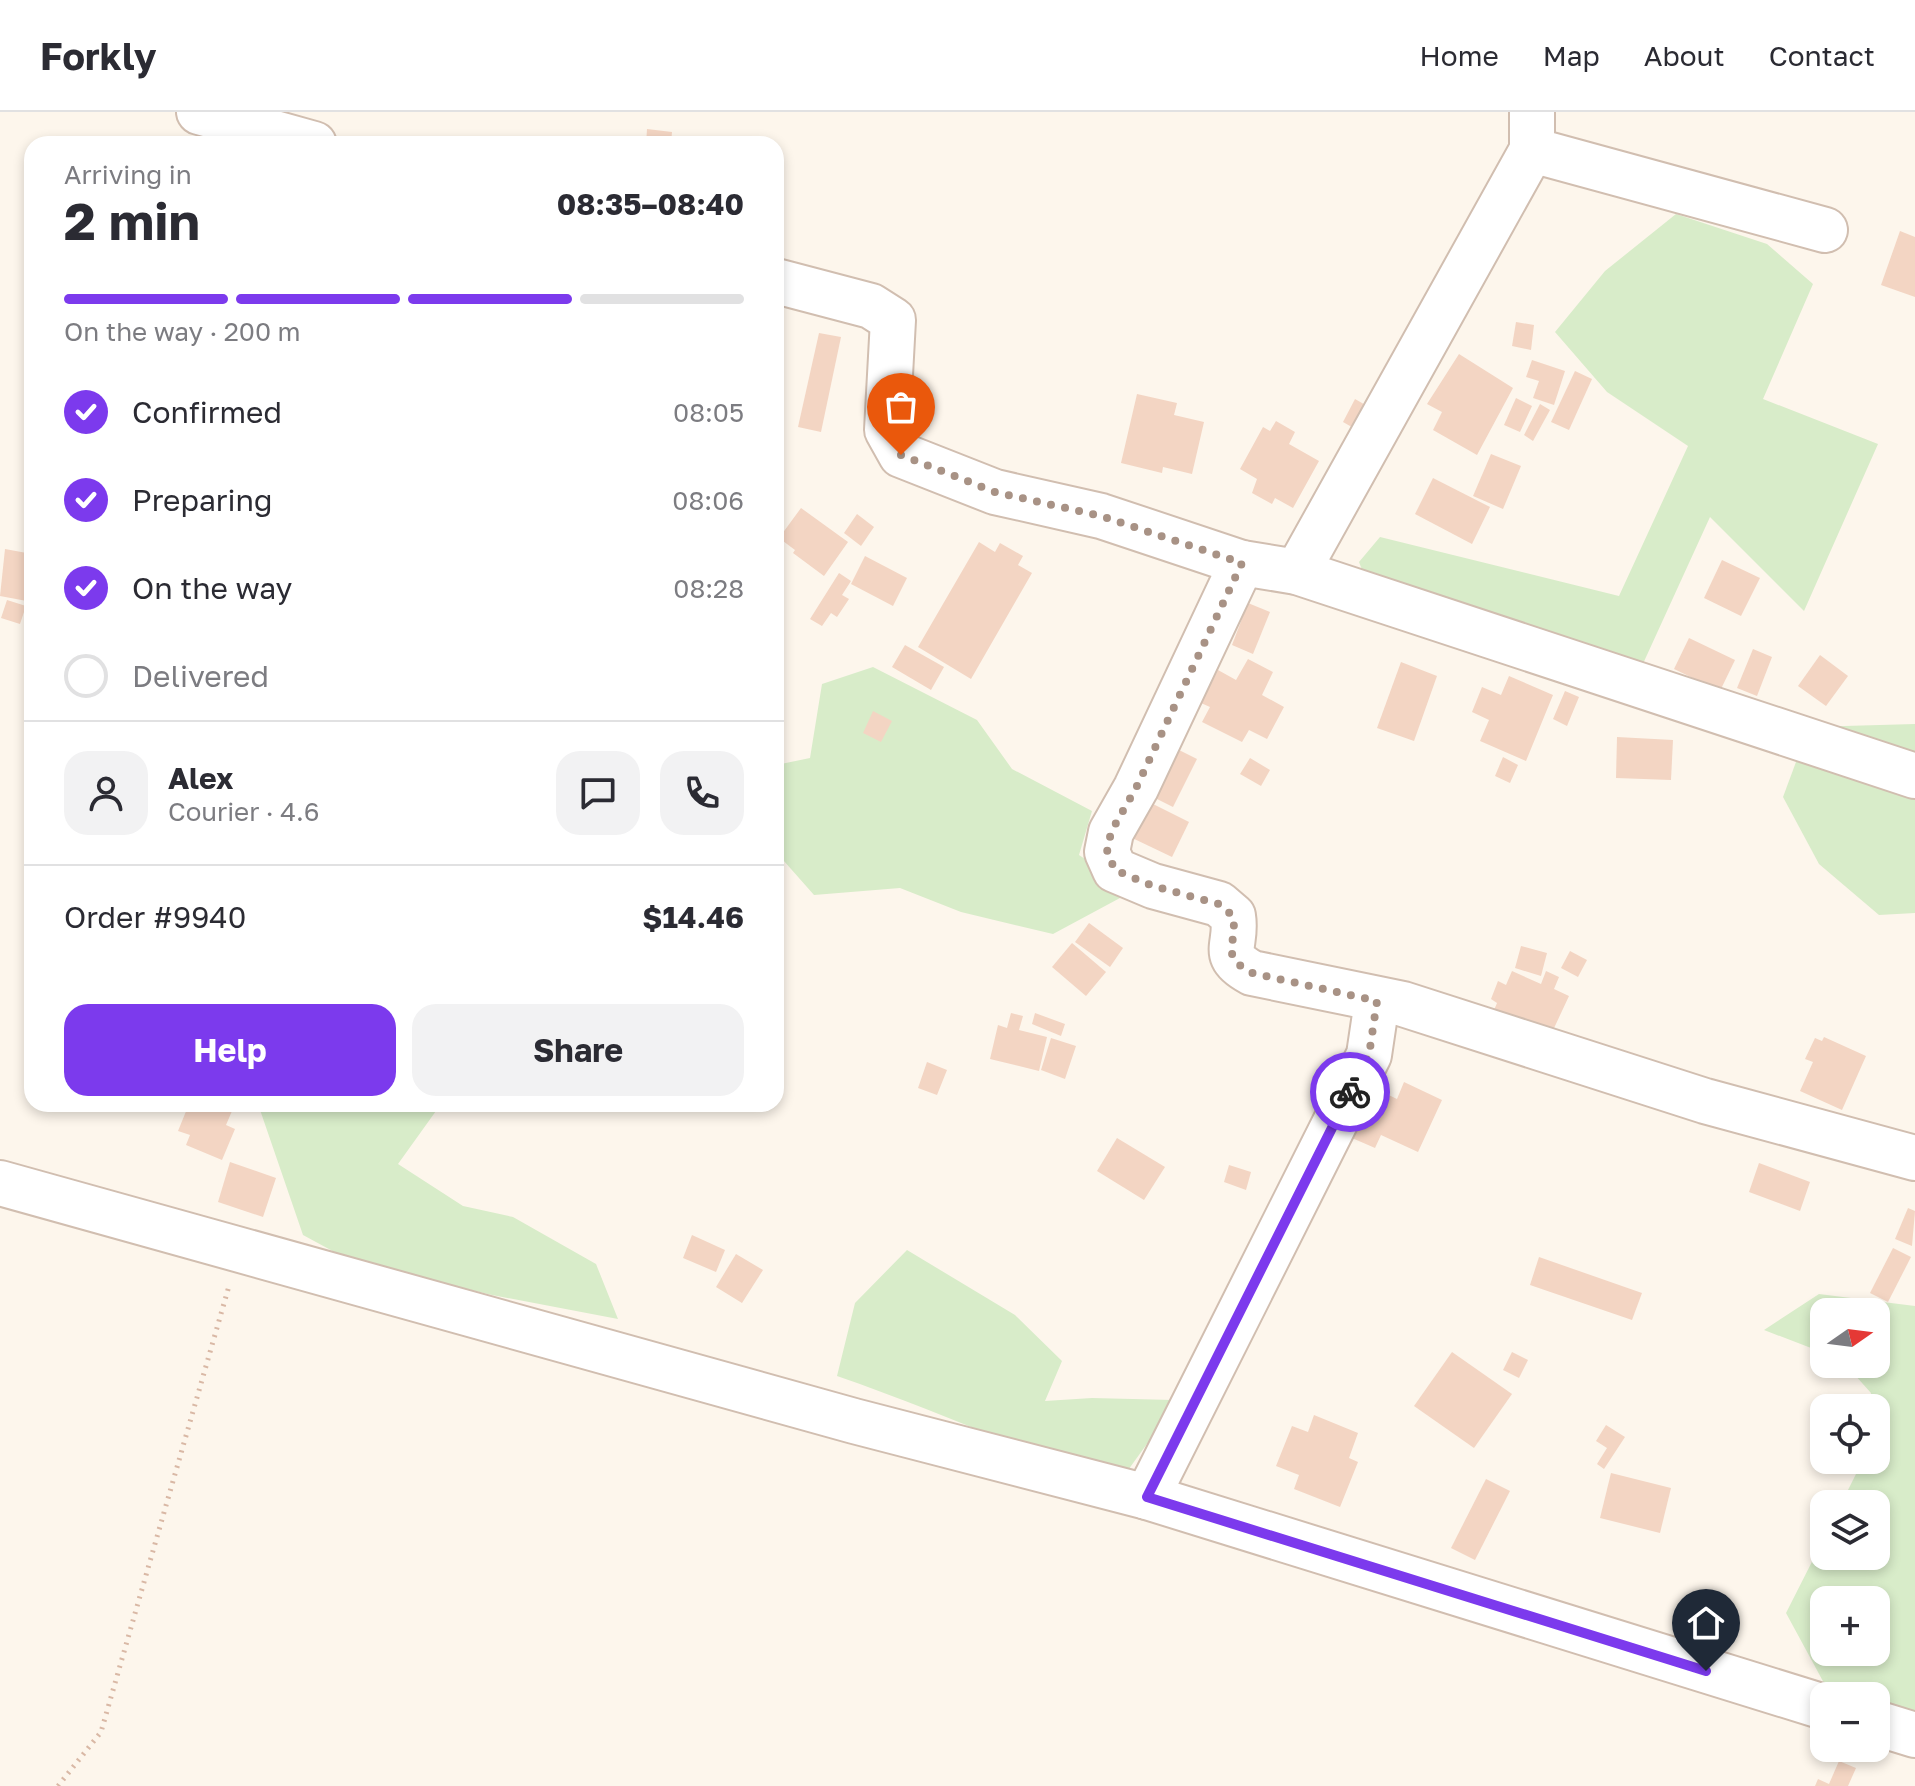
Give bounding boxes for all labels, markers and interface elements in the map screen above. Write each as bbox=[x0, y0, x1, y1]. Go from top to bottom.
text: Forkly bbox=[40, 33, 157, 78]
text: Home bbox=[1420, 39, 1499, 72]
text: Map bbox=[1543, 39, 1600, 72]
text: About bbox=[1644, 39, 1725, 72]
text: Contact bbox=[1769, 39, 1875, 72]
text: Arriving in bbox=[64, 159, 192, 190]
text: 08:35–08:40 bbox=[557, 186, 744, 222]
text: 2 min bbox=[64, 189, 200, 251]
text: On the way · 200 m bbox=[64, 316, 301, 347]
pin bbox=[867, 373, 935, 455]
icon: bag bbox=[879, 385, 923, 429]
icon: check bbox=[64, 390, 108, 434]
text: Confirmed bbox=[132, 394, 282, 430]
text: 08:05 bbox=[673, 397, 744, 428]
icon: check bbox=[64, 478, 108, 522]
text: Preparing bbox=[132, 482, 273, 518]
text: 08:06 bbox=[672, 485, 744, 516]
icon: check bbox=[64, 566, 108, 610]
text: On the way bbox=[132, 570, 292, 606]
text: 08:28 bbox=[673, 573, 744, 604]
text: Delivered bbox=[132, 658, 269, 694]
button: person bbox=[64, 751, 148, 835]
button: chat bbox=[556, 751, 640, 835]
button: phone bbox=[660, 751, 744, 835]
text: Alex bbox=[168, 760, 233, 796]
text: Courier · 4.6 bbox=[168, 796, 320, 827]
text: Order #9940 bbox=[64, 899, 246, 935]
text: $14.46 bbox=[642, 899, 744, 935]
button: Help bbox=[64, 1004, 396, 1096]
button: Share bbox=[412, 1004, 744, 1096]
courier bbox=[1310, 1052, 1390, 1132]
icon: bike bbox=[1328, 1070, 1372, 1114]
north arrow bbox=[1810, 1298, 1890, 1378]
map controls bbox=[1810, 1298, 1890, 1762]
button: locate bbox=[1810, 1394, 1890, 1474]
button: layers bbox=[1810, 1490, 1890, 1570]
button: + bbox=[1810, 1586, 1890, 1666]
pin bbox=[1672, 1589, 1740, 1671]
icon: home bbox=[1684, 1601, 1728, 1645]
button: − bbox=[1810, 1682, 1890, 1762]

